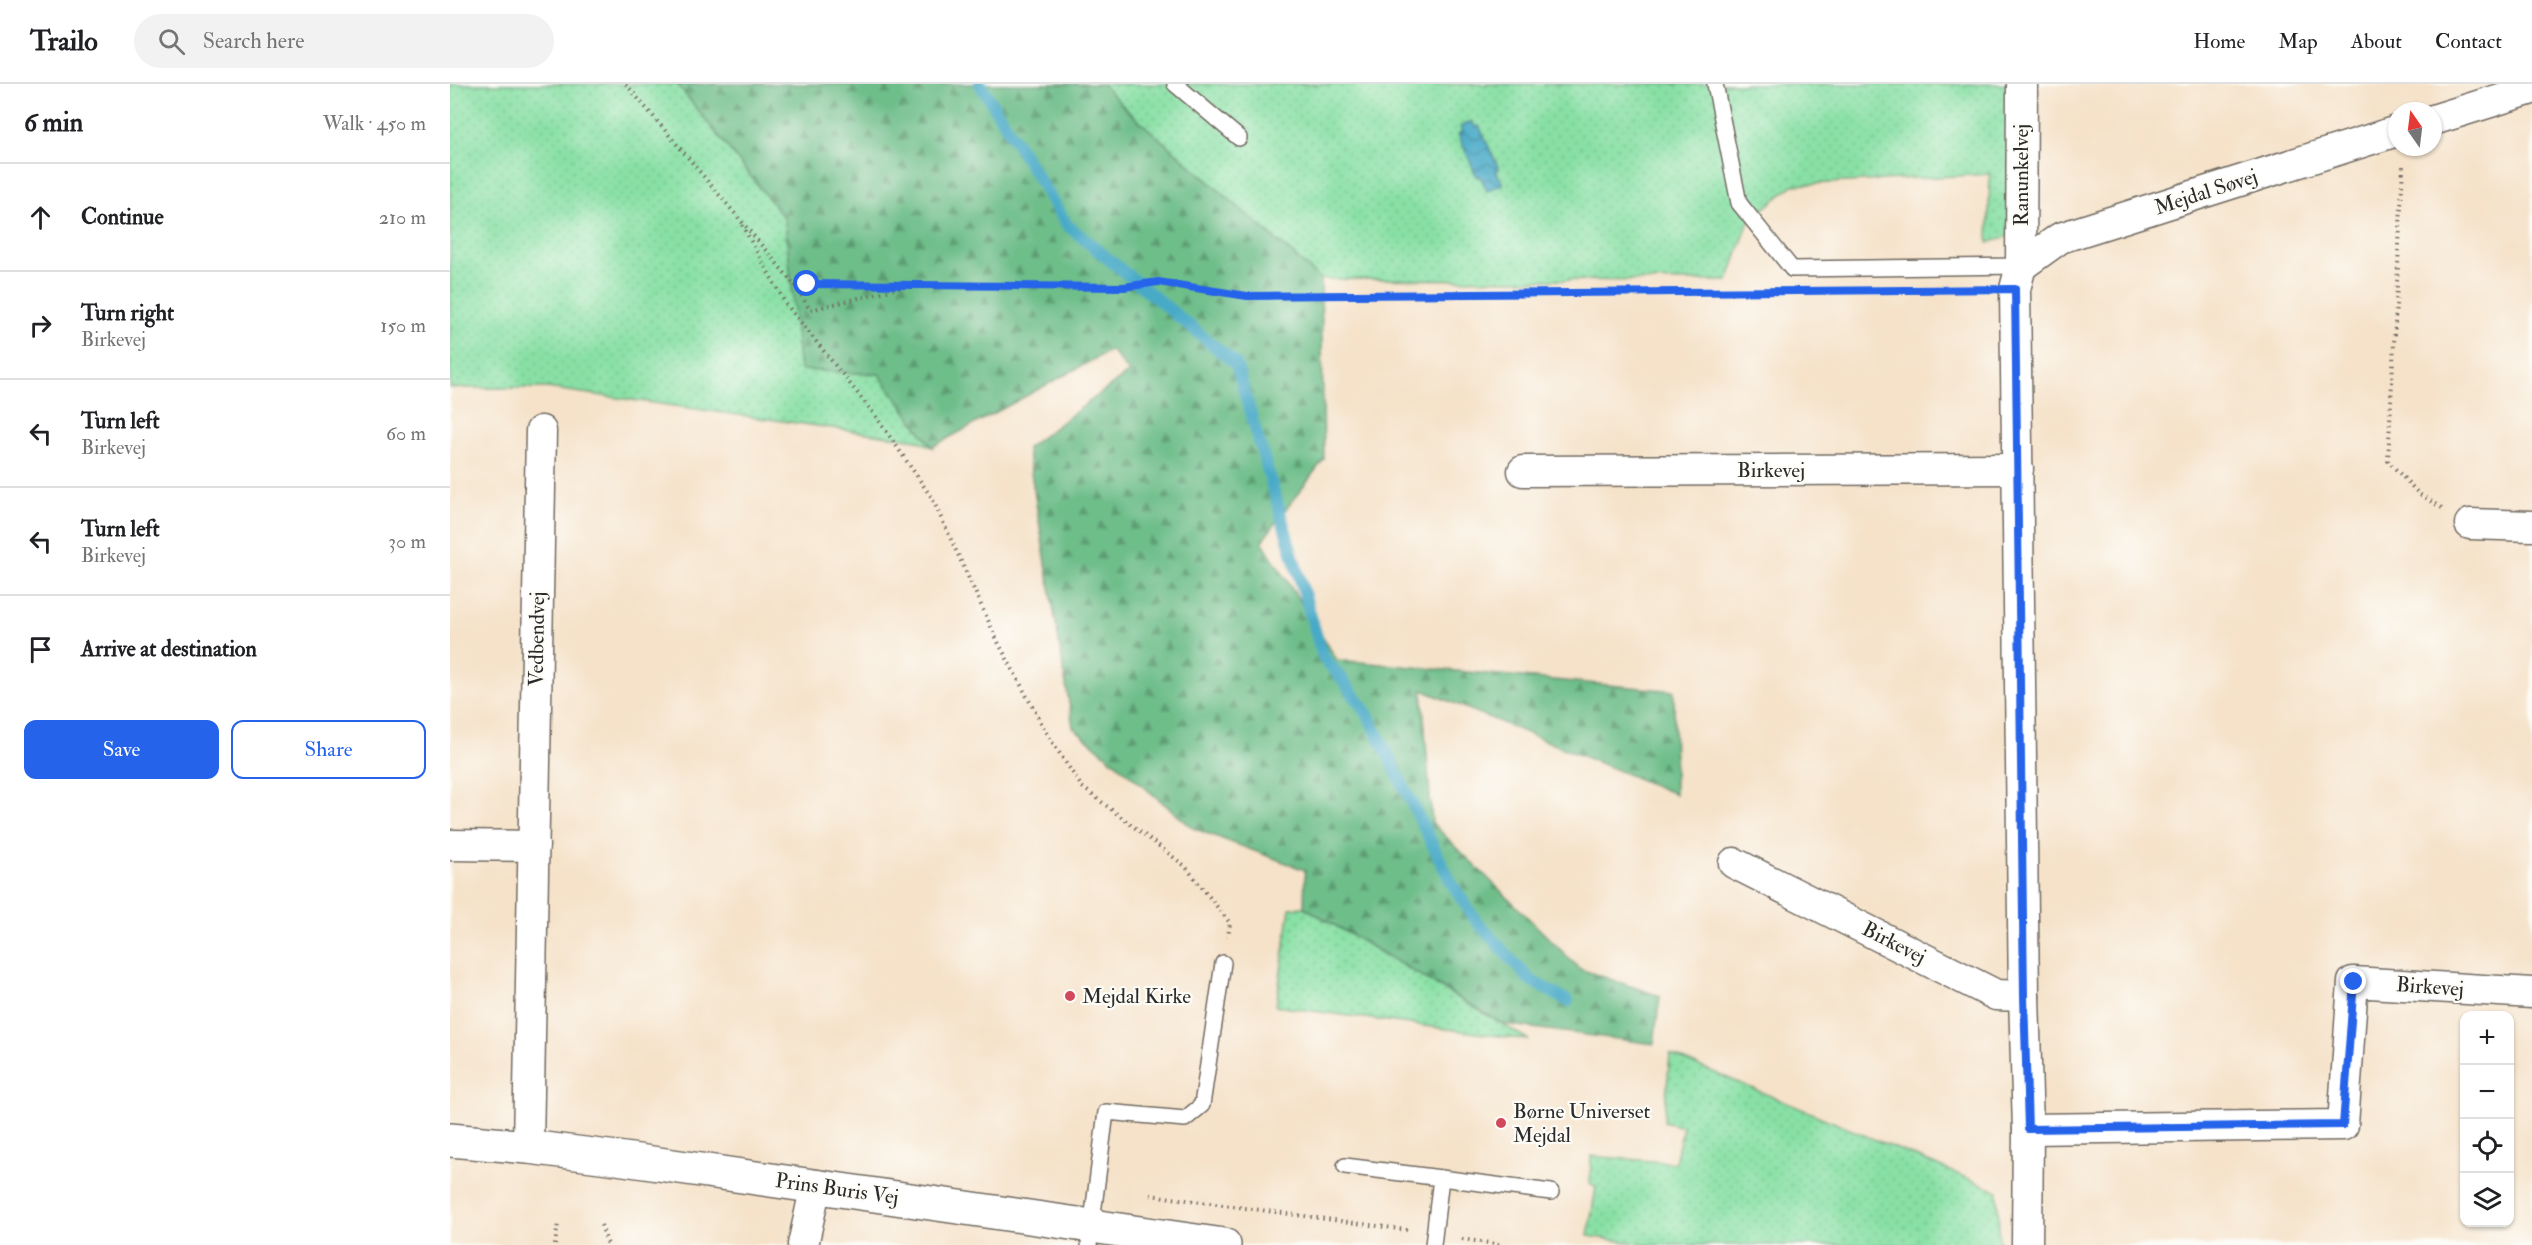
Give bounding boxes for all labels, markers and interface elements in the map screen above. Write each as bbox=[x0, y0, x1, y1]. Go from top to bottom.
search box bbox=[134, 14, 554, 68]
text: Trailo bbox=[30, 24, 98, 59]
icon: search bbox=[155, 25, 188, 58]
text: Search here bbox=[203, 27, 304, 55]
text: Home bbox=[2193, 28, 2245, 55]
text: Map bbox=[2278, 28, 2318, 55]
text: About bbox=[2351, 28, 2402, 55]
text: Contact bbox=[2435, 28, 2502, 55]
north arrow bbox=[2388, 102, 2442, 156]
text: 6 min bbox=[24, 107, 83, 139]
text: Walk · 450 m bbox=[323, 111, 426, 136]
street label: Ranunkelvej bbox=[2008, 124, 2035, 226]
street label: Mejdal Søvej bbox=[2151, 163, 2261, 221]
icon: ahead bbox=[24, 201, 57, 234]
text: Continue bbox=[81, 203, 164, 231]
text: 210 m bbox=[379, 205, 426, 230]
route start bbox=[793, 270, 819, 296]
text: Turn right bbox=[81, 299, 174, 327]
icon: right bbox=[24, 309, 57, 342]
text: 150 m bbox=[380, 313, 426, 338]
text: Birkevej bbox=[81, 327, 146, 352]
text: Turn left bbox=[81, 407, 160, 435]
icon: left bbox=[24, 417, 57, 450]
text: 60 m bbox=[386, 421, 426, 446]
text: Birkevej bbox=[81, 435, 146, 460]
street label: Birkevej bbox=[1737, 457, 1805, 484]
text: Turn left bbox=[81, 515, 160, 543]
icon: left bbox=[24, 525, 57, 558]
text: 30 m bbox=[388, 529, 426, 554]
text: Birkevej bbox=[81, 543, 146, 568]
street label: Vedbendvej bbox=[523, 591, 551, 687]
icon: arrive bbox=[24, 633, 57, 666]
text: Arrive at destination bbox=[81, 635, 257, 663]
button: Save bbox=[24, 720, 219, 779]
button: Share bbox=[231, 720, 426, 779]
street label: Birkevej bbox=[1858, 916, 1930, 970]
route end bbox=[2340, 968, 2366, 994]
street label: Birkevej bbox=[2395, 971, 2465, 1003]
place label: Mejdal Kirke bbox=[1082, 983, 1191, 1010]
marker: Mejdal Kirke bbox=[1063, 989, 1077, 1003]
map controls bbox=[2460, 1011, 2514, 1227]
button: + bbox=[2460, 1011, 2514, 1065]
button: − bbox=[2460, 1065, 2514, 1119]
place label: Børne Universet Mejdal bbox=[1513, 1098, 1651, 1149]
marker: Børne Universet Mejdal bbox=[1494, 1116, 1508, 1130]
button: locate bbox=[2460, 1119, 2514, 1173]
street label: Prins Buris Vej bbox=[774, 1167, 900, 1211]
button: layers bbox=[2460, 1173, 2514, 1227]

